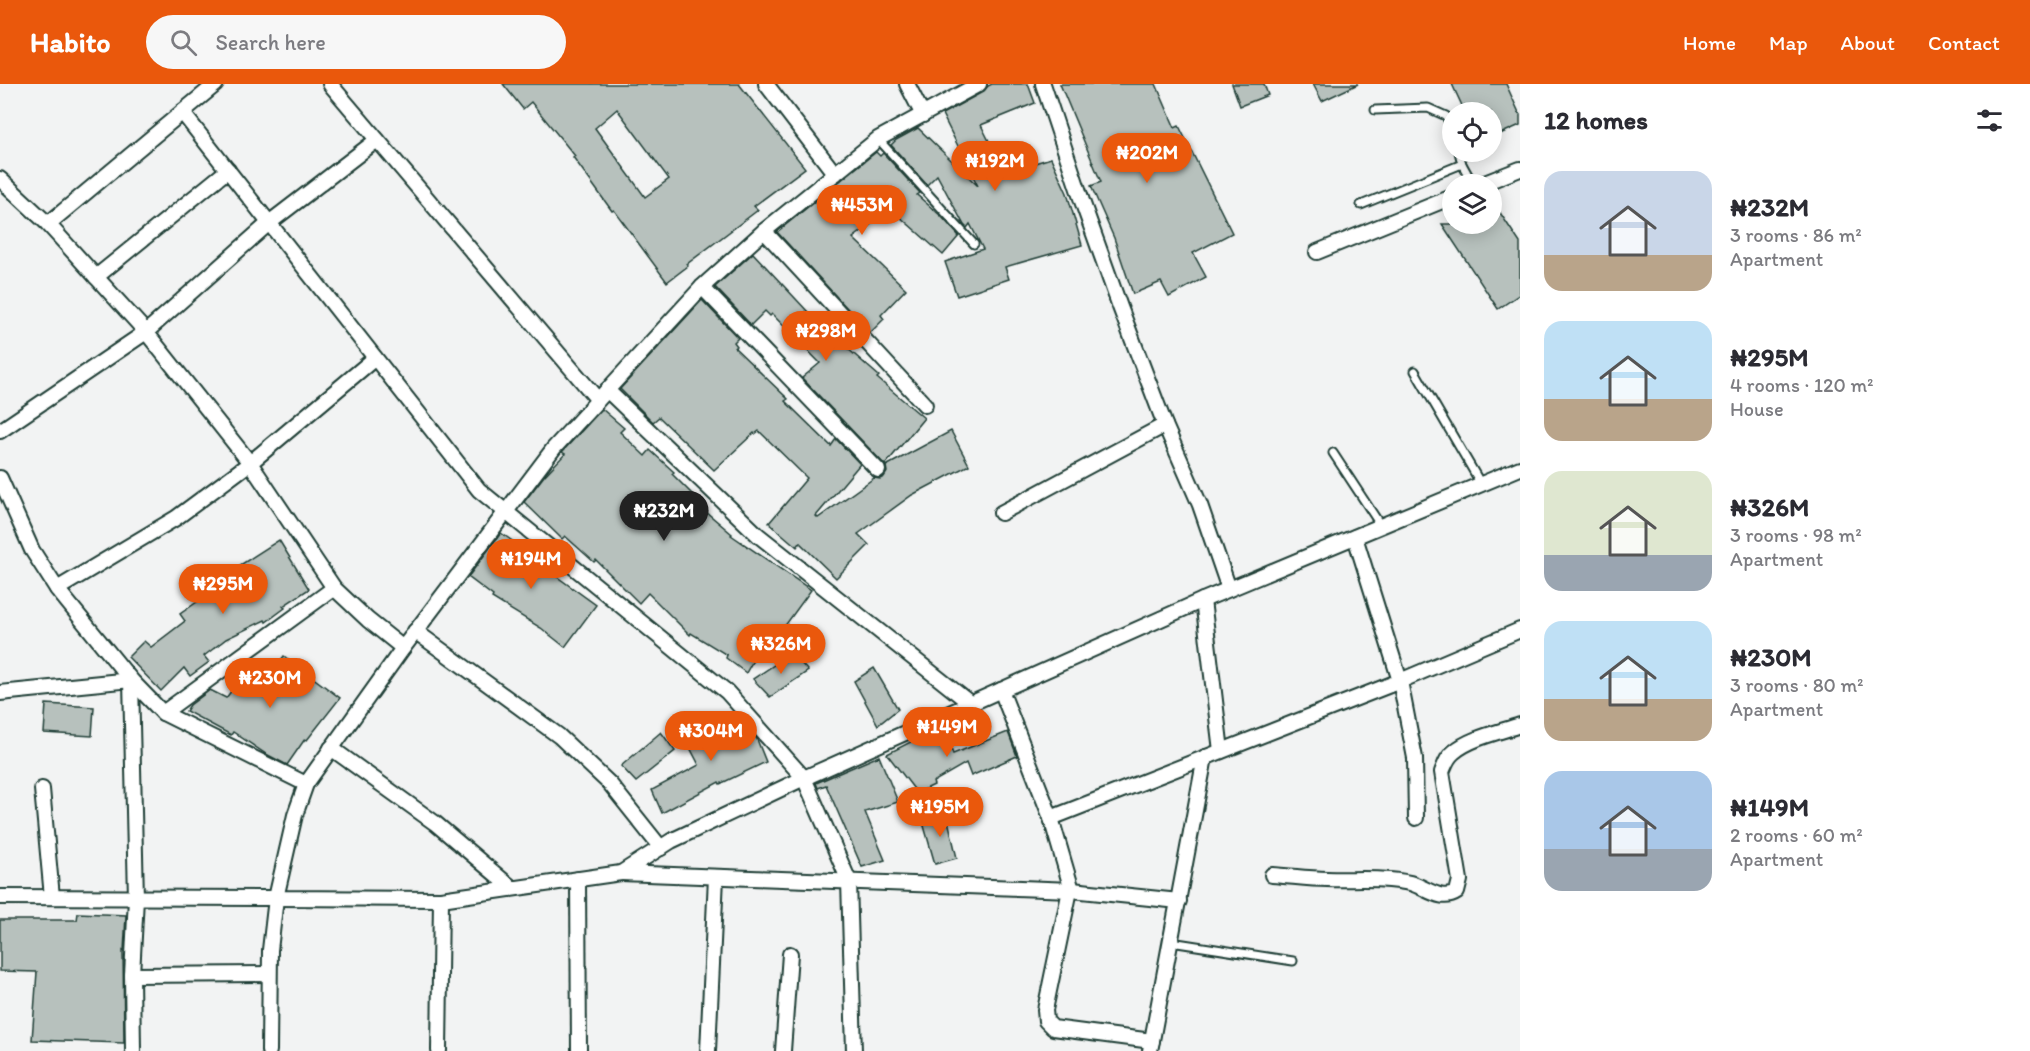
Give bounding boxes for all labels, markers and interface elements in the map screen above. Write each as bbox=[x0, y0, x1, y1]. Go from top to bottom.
search box bbox=[146, 15, 566, 69]
text: Habito bbox=[30, 25, 110, 59]
icon: search bbox=[167, 26, 200, 59]
text: Search here bbox=[215, 29, 326, 56]
text: Home bbox=[1683, 30, 1736, 55]
text: Map bbox=[1769, 30, 1808, 55]
text: About bbox=[1841, 30, 1895, 55]
text: Contact bbox=[1928, 30, 2000, 55]
map controls bbox=[1442, 102, 1502, 234]
button: locate bbox=[1442, 102, 1502, 162]
text: 12 homes bbox=[1544, 104, 1648, 136]
icon: filters bbox=[1973, 104, 2006, 137]
pin: ₦202M bbox=[1105, 133, 1189, 184]
text: ₦202M bbox=[1116, 140, 1178, 164]
pin: ₦192M bbox=[953, 141, 1037, 192]
text: ₦192M bbox=[965, 148, 1025, 172]
button: layers bbox=[1442, 174, 1502, 234]
pin: ₦453M bbox=[820, 185, 904, 236]
text: ₦232M bbox=[1730, 191, 1809, 223]
text: ₦453M bbox=[831, 192, 893, 216]
icon: home bbox=[1592, 195, 1664, 267]
text: 3 rooms · 86 m² bbox=[1730, 223, 1862, 247]
text: Apartment bbox=[1730, 247, 1823, 271]
pin: ₦298M bbox=[784, 311, 868, 362]
text: ₦298M bbox=[796, 318, 857, 342]
text: ₦295M bbox=[1730, 341, 1809, 373]
icon: home bbox=[1592, 345, 1664, 417]
text: 4 rooms · 120 m² bbox=[1730, 373, 1873, 397]
text: House bbox=[1730, 397, 1784, 421]
pin: ₦232M bbox=[622, 491, 706, 542]
text: ₦326M bbox=[1730, 491, 1809, 523]
icon: home bbox=[1592, 495, 1664, 567]
text: ₦232M bbox=[634, 498, 695, 522]
text: 3 rooms · 98 m² bbox=[1730, 523, 1862, 547]
pin: ₦194M bbox=[489, 539, 573, 590]
text: ₦194M bbox=[501, 546, 561, 570]
text: Apartment bbox=[1730, 547, 1823, 571]
pin: ₦295M bbox=[181, 564, 265, 615]
text: ₦295M bbox=[193, 571, 253, 595]
pin: ₦326M bbox=[739, 624, 823, 675]
text: ₦326M bbox=[750, 631, 812, 655]
text: ₦230M bbox=[1730, 641, 1812, 673]
icon: home bbox=[1592, 645, 1664, 717]
pin: ₦230M bbox=[228, 658, 312, 709]
text: ₦230M bbox=[239, 665, 301, 689]
text: 3 rooms · 80 m² bbox=[1730, 673, 1863, 697]
text: Apartment bbox=[1730, 697, 1823, 721]
pin: ₦149M bbox=[905, 707, 989, 758]
pin: ₦304M bbox=[669, 711, 753, 762]
text: ₦149M bbox=[917, 714, 977, 738]
text: ₦304M bbox=[679, 718, 743, 742]
pin: ₦195M bbox=[898, 787, 982, 838]
text: ₦149M bbox=[1730, 791, 1809, 823]
text: ₦195M bbox=[910, 794, 970, 818]
icon: home bbox=[1592, 795, 1664, 867]
text: 2 rooms · 60 m² bbox=[1730, 823, 1863, 847]
text: Apartment bbox=[1730, 847, 1823, 871]

